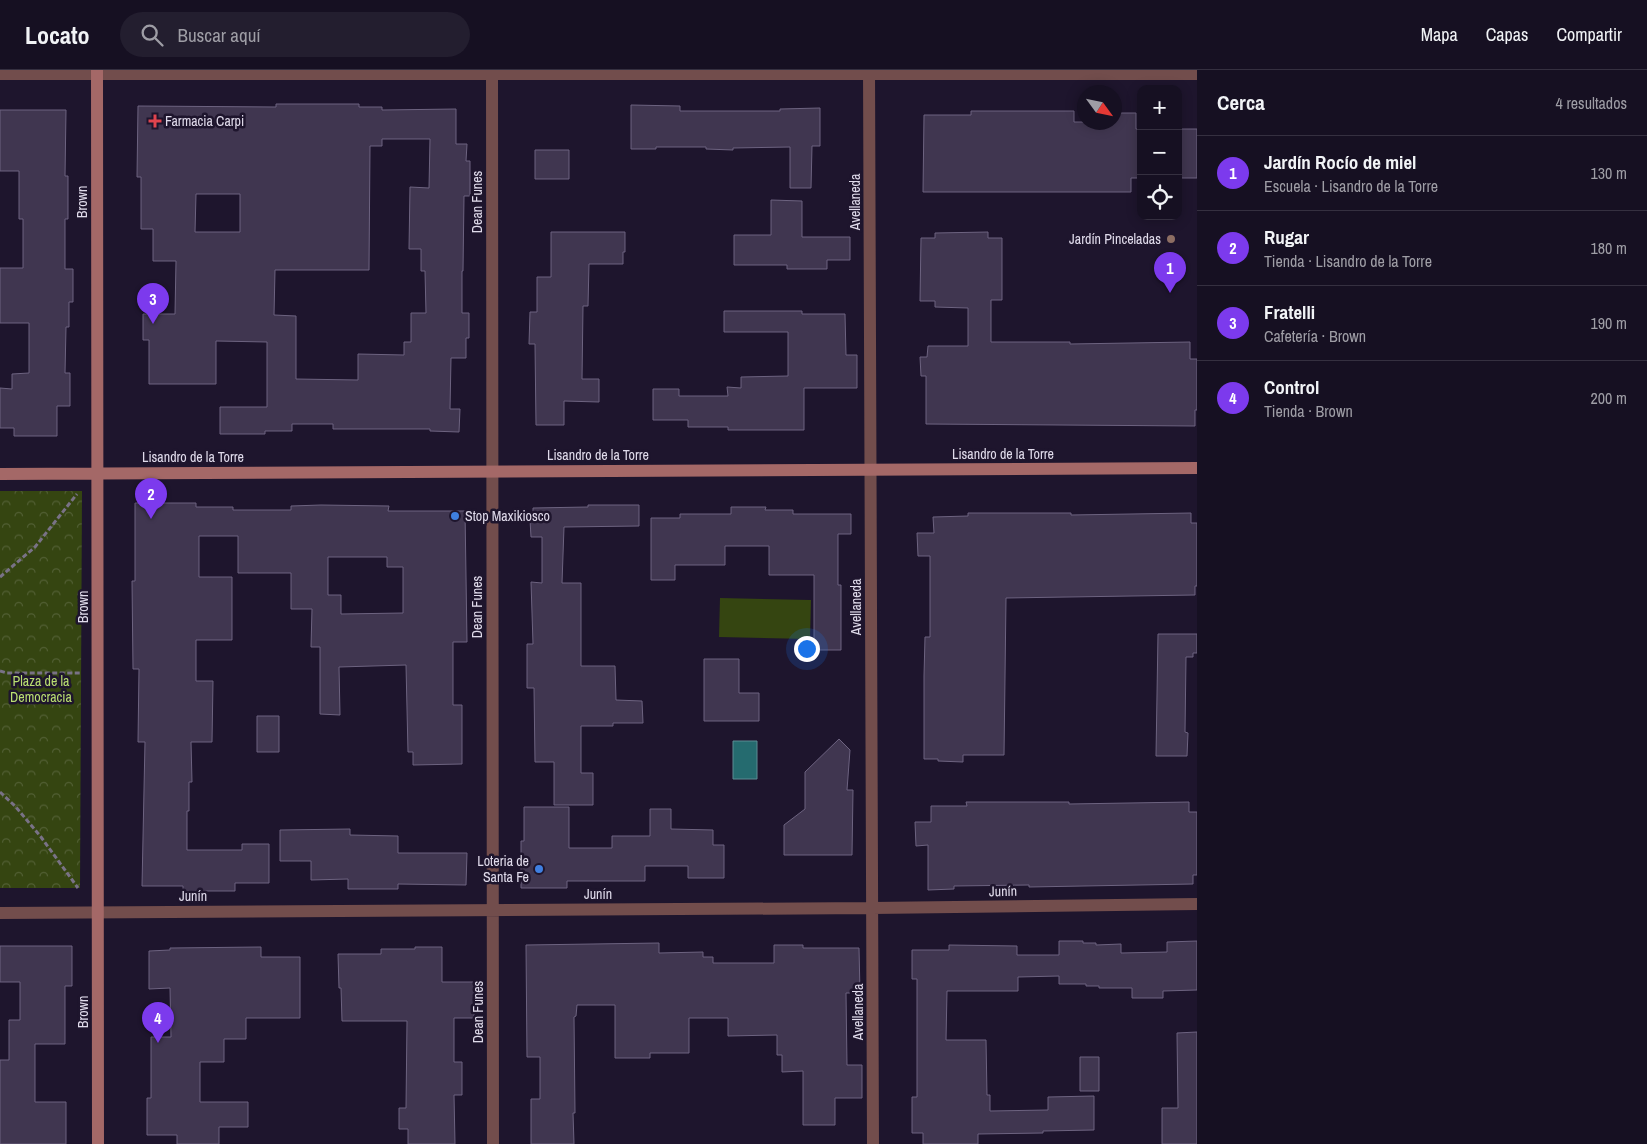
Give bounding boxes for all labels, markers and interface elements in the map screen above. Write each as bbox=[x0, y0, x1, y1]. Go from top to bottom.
search box bbox=[120, 12, 470, 57]
text: Locato bbox=[25, 19, 90, 51]
icon: search bbox=[138, 21, 166, 49]
text: Buscar aquí bbox=[178, 22, 261, 48]
text: Mapa bbox=[1421, 22, 1458, 47]
text: Capas bbox=[1486, 22, 1528, 47]
text: Compartir bbox=[1556, 22, 1622, 47]
north arrow bbox=[1077, 85, 1122, 130]
map controls bbox=[1137, 85, 1182, 220]
button: + bbox=[1137, 85, 1182, 130]
text: Cerca bbox=[1217, 88, 1265, 117]
text: 4 resultados bbox=[1556, 92, 1627, 114]
place label: Farmacia Carpi bbox=[165, 112, 244, 130]
marker: Farmacia Carpi bbox=[149, 115, 161, 127]
button: − bbox=[1137, 130, 1182, 175]
text: Jardín Rocío de miel bbox=[1264, 149, 1416, 175]
text: 1 bbox=[1229, 162, 1237, 184]
text: 130 m bbox=[1591, 162, 1627, 184]
street label: Dean Funes bbox=[468, 170, 486, 233]
street label: Avellaneda bbox=[846, 173, 864, 231]
button: locate bbox=[1137, 175, 1182, 220]
text: Escuela · Lisandro de la Torre bbox=[1264, 175, 1438, 197]
street label: Brown bbox=[73, 186, 91, 218]
text: Rugar bbox=[1264, 224, 1309, 250]
place label: Jardín Pinceladas bbox=[1069, 230, 1161, 248]
marker: Jardín Pinceladas bbox=[1165, 233, 1177, 245]
text: 2 bbox=[1229, 237, 1237, 259]
text: 180 m bbox=[1591, 237, 1627, 259]
text: Tienda · Lisandro de la Torre bbox=[1264, 250, 1432, 272]
pin: 1 bbox=[1154, 252, 1186, 293]
pin: 3 bbox=[137, 283, 169, 324]
text: Fratelli bbox=[1264, 299, 1315, 325]
text: 3 bbox=[1229, 312, 1237, 334]
text: 190 m bbox=[1591, 312, 1627, 334]
text: Cafetería · Brown bbox=[1264, 325, 1366, 347]
text: Control bbox=[1264, 374, 1319, 400]
text: 4 bbox=[1229, 387, 1237, 409]
text: 200 m bbox=[1591, 387, 1627, 409]
text: Tienda · Brown bbox=[1264, 400, 1353, 422]
street label: Lisandro de la Torre bbox=[952, 445, 1054, 463]
street label: Lisandro de la Torre bbox=[547, 446, 649, 464]
street label: Lisandro de la Torre bbox=[142, 448, 244, 466]
pin: 2 bbox=[135, 478, 167, 519]
place label: Stop Maxikiosco bbox=[465, 507, 550, 525]
marker: Stop Maxikiosco bbox=[449, 510, 461, 522]
street label: Dean Funes bbox=[468, 575, 486, 638]
street label: Avellaneda bbox=[847, 578, 865, 636]
street label: Brown bbox=[74, 591, 92, 623]
your location bbox=[794, 636, 820, 662]
park label: Plaza de la Democracia bbox=[10, 672, 73, 706]
place label: Loteria de Santa Fe bbox=[477, 852, 529, 886]
marker: Loteria de Santa Fe bbox=[533, 863, 545, 875]
street label: Junín bbox=[989, 882, 1017, 900]
street label: Junín bbox=[584, 885, 612, 903]
street label: Junín bbox=[179, 887, 207, 905]
street label: Dean Funes bbox=[469, 980, 487, 1043]
street label: Avellaneda bbox=[849, 983, 867, 1041]
street label: Brown bbox=[74, 996, 92, 1028]
pin: 4 bbox=[142, 1002, 174, 1043]

